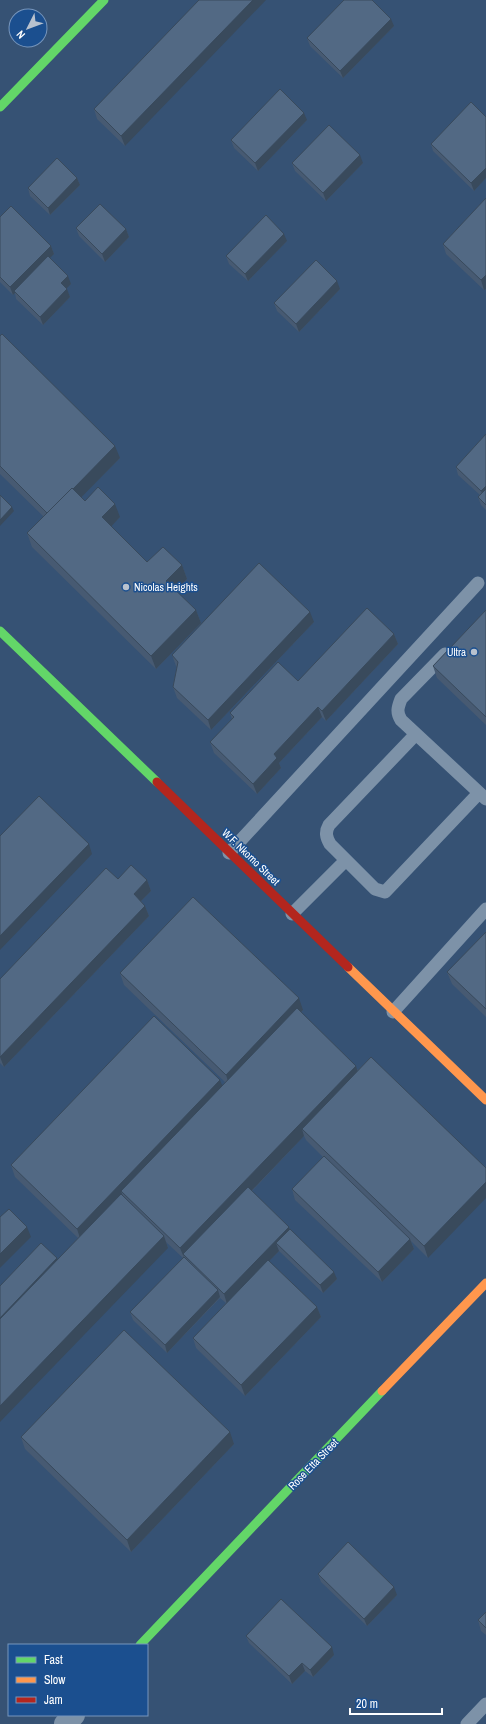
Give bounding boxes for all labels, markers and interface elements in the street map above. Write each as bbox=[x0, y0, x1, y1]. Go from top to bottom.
north arrow bbox=[8, 8, 48, 48]
text: N bbox=[13, 28, 28, 42]
place label: Nicolas Heights bbox=[134, 580, 198, 594]
marker: Nicolas Heights bbox=[121, 582, 131, 592]
place label: Ultra bbox=[447, 645, 466, 659]
marker: Ultra bbox=[469, 647, 479, 657]
street label: W.F. Nkomo Street bbox=[219, 826, 283, 888]
street label: Rose Etta Street bbox=[285, 1435, 341, 1493]
legend bbox=[8, 1644, 148, 1716]
text: Fast bbox=[44, 1652, 63, 1668]
text: Slow bbox=[44, 1672, 66, 1688]
scale bar bbox=[350, 1690, 442, 1716]
text: Jam bbox=[44, 1692, 63, 1708]
text: 20 m bbox=[356, 1696, 378, 1712]

